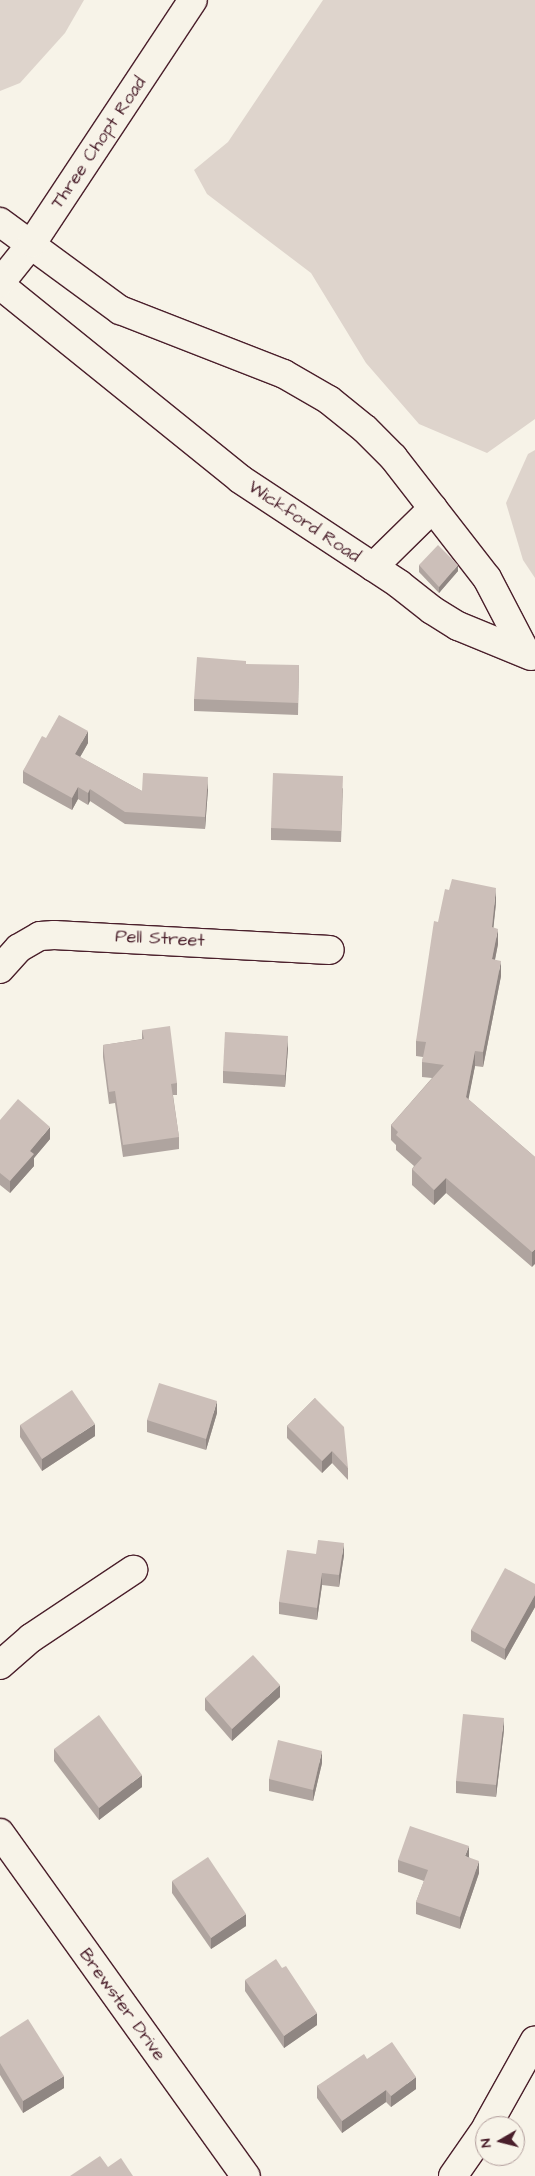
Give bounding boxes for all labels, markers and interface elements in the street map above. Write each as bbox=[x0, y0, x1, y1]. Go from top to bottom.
street label: Three Chopt Road bbox=[47, 73, 151, 213]
street label: Wickford Road bbox=[244, 477, 364, 567]
street label: Pell Street bbox=[115, 926, 205, 952]
street label: Brewster Drive bbox=[74, 1945, 170, 2065]
north arrow bbox=[475, 2116, 525, 2166]
text: N bbox=[476, 2137, 497, 2149]

